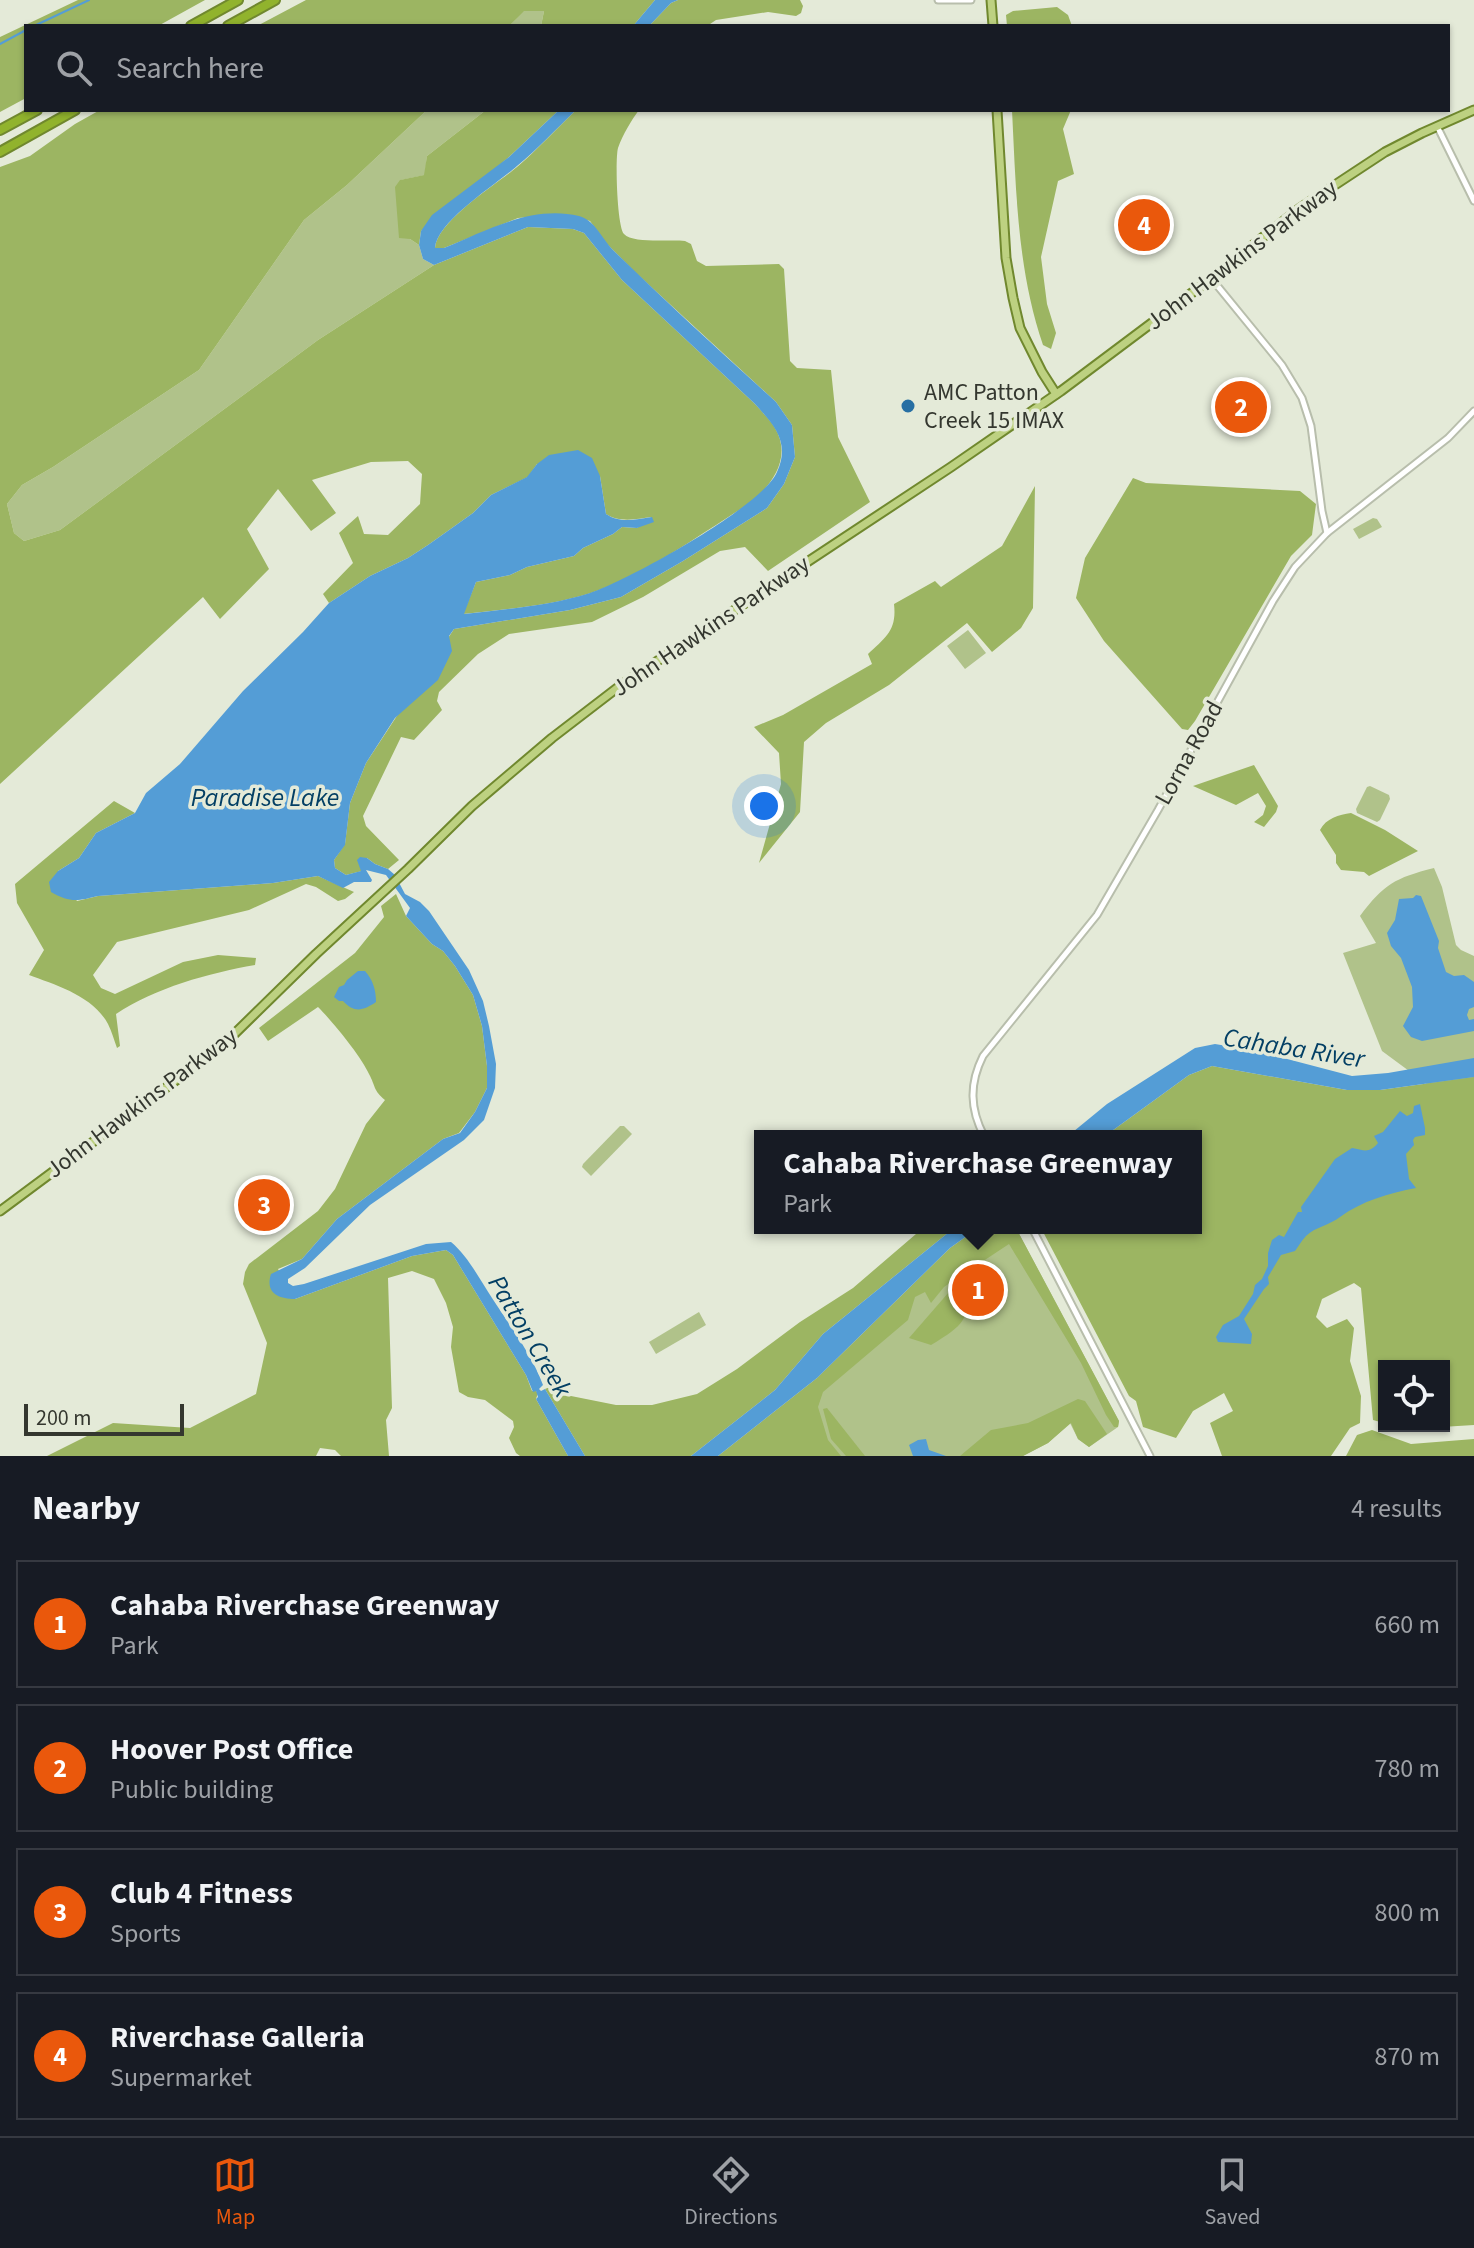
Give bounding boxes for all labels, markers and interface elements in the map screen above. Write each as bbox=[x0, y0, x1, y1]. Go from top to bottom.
search box bbox=[24, 24, 1450, 112]
icon: search bbox=[52, 46, 96, 90]
text: Search here bbox=[116, 47, 264, 90]
street label: John Hawkins Parkway bbox=[1139, 171, 1345, 339]
pin: 4 bbox=[1118, 195, 1170, 255]
place label: AMC Patton Creek 15 IMAX bbox=[924, 375, 1064, 438]
pin: 2 bbox=[1215, 377, 1267, 437]
marker: AMC Patton Creek 15 IMAX bbox=[899, 397, 917, 415]
street label: John Hawkins Parkway bbox=[605, 547, 817, 705]
street label: Lorna Road bbox=[1146, 695, 1232, 811]
water label: Paradise Lake bbox=[191, 779, 339, 816]
your location bbox=[744, 786, 784, 826]
street label: John Hawkins Parkway bbox=[39, 1019, 245, 1187]
water label: Cahaba River bbox=[1221, 1019, 1368, 1078]
popup bbox=[754, 1130, 1202, 1234]
text: Cahaba Riverchase Greenway bbox=[783, 1142, 1173, 1185]
pin: 3 bbox=[238, 1175, 290, 1235]
text: Park bbox=[783, 1185, 832, 1222]
pin: 1 bbox=[952, 1260, 1004, 1320]
water label: Patton Creek bbox=[479, 1268, 581, 1405]
map controls bbox=[1378, 1360, 1450, 1432]
button: locate bbox=[1378, 1360, 1450, 1432]
scale bar bbox=[24, 1400, 184, 1436]
text: 200 m bbox=[36, 1402, 91, 1434]
text: Nearby bbox=[32, 1484, 140, 1533]
text: 4 results bbox=[1351, 1490, 1442, 1527]
text: Cahaba Riverchase Greenway bbox=[110, 1584, 499, 1627]
text: 1 bbox=[53, 1606, 67, 1643]
text: 660 m bbox=[1374, 1606, 1440, 1643]
text: Park bbox=[110, 1627, 159, 1664]
text: Hoover Post Office bbox=[110, 1728, 353, 1771]
text: 2 bbox=[53, 1750, 67, 1787]
text: 780 m bbox=[1374, 1750, 1440, 1787]
text: Public building bbox=[110, 1771, 273, 1808]
text: Club 4 Fitness bbox=[110, 1872, 293, 1915]
text: 3 bbox=[53, 1894, 67, 1931]
text: 800 m bbox=[1374, 1894, 1440, 1931]
text: Sports bbox=[110, 1915, 181, 1952]
text: Riverchase Galleria bbox=[110, 2016, 365, 2059]
text: 4 bbox=[53, 2038, 67, 2075]
text: 870 m bbox=[1374, 2038, 1440, 2075]
text: Supermarket bbox=[110, 2059, 252, 2096]
tab: Map bbox=[213, 2153, 257, 2233]
tab: Directions bbox=[684, 2153, 777, 2233]
tab: Saved bbox=[1204, 2153, 1261, 2233]

